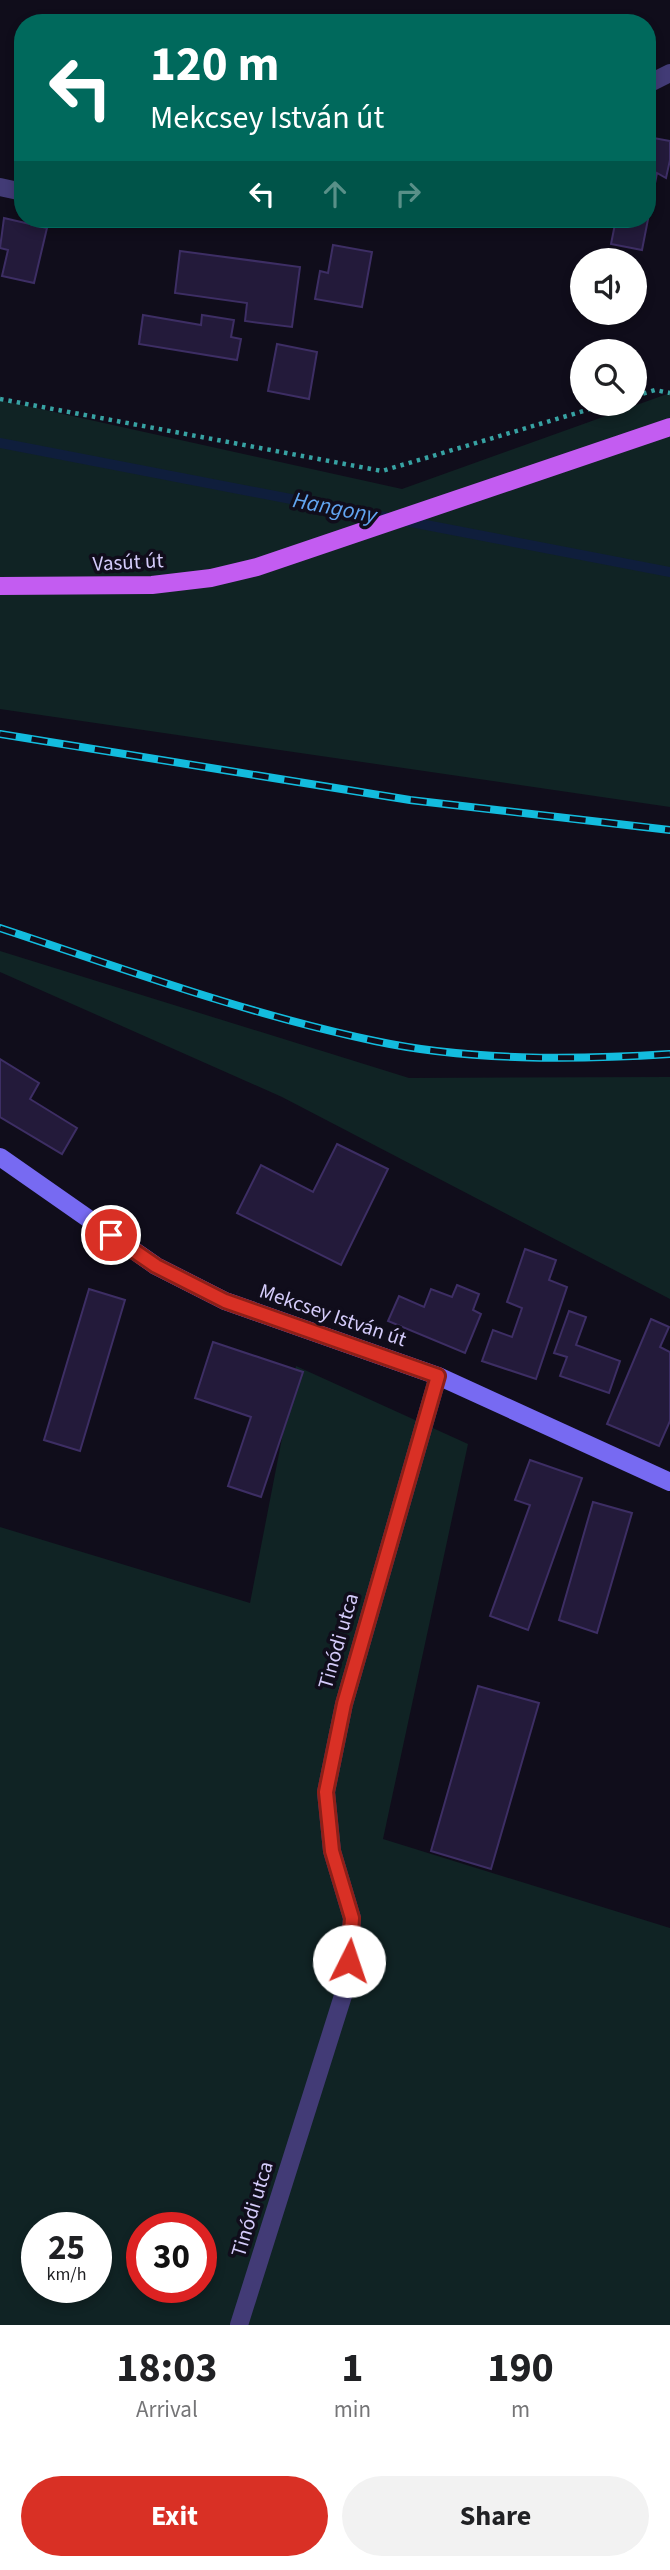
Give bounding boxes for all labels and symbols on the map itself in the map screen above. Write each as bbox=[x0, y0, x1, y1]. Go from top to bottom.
water label: Hangony bbox=[290, 483, 381, 532]
street label: Vasút út bbox=[92, 545, 164, 579]
pin bbox=[81, 1205, 141, 1265]
street label: Mekcsey István út bbox=[255, 1276, 411, 1354]
street label: Tinódi utca bbox=[310, 1590, 366, 1692]
position arrow bbox=[312, 1924, 386, 1998]
street label: Tinódi utca bbox=[223, 2158, 281, 2260]
speed limit sign: 30 bbox=[126, 2212, 217, 2303]

